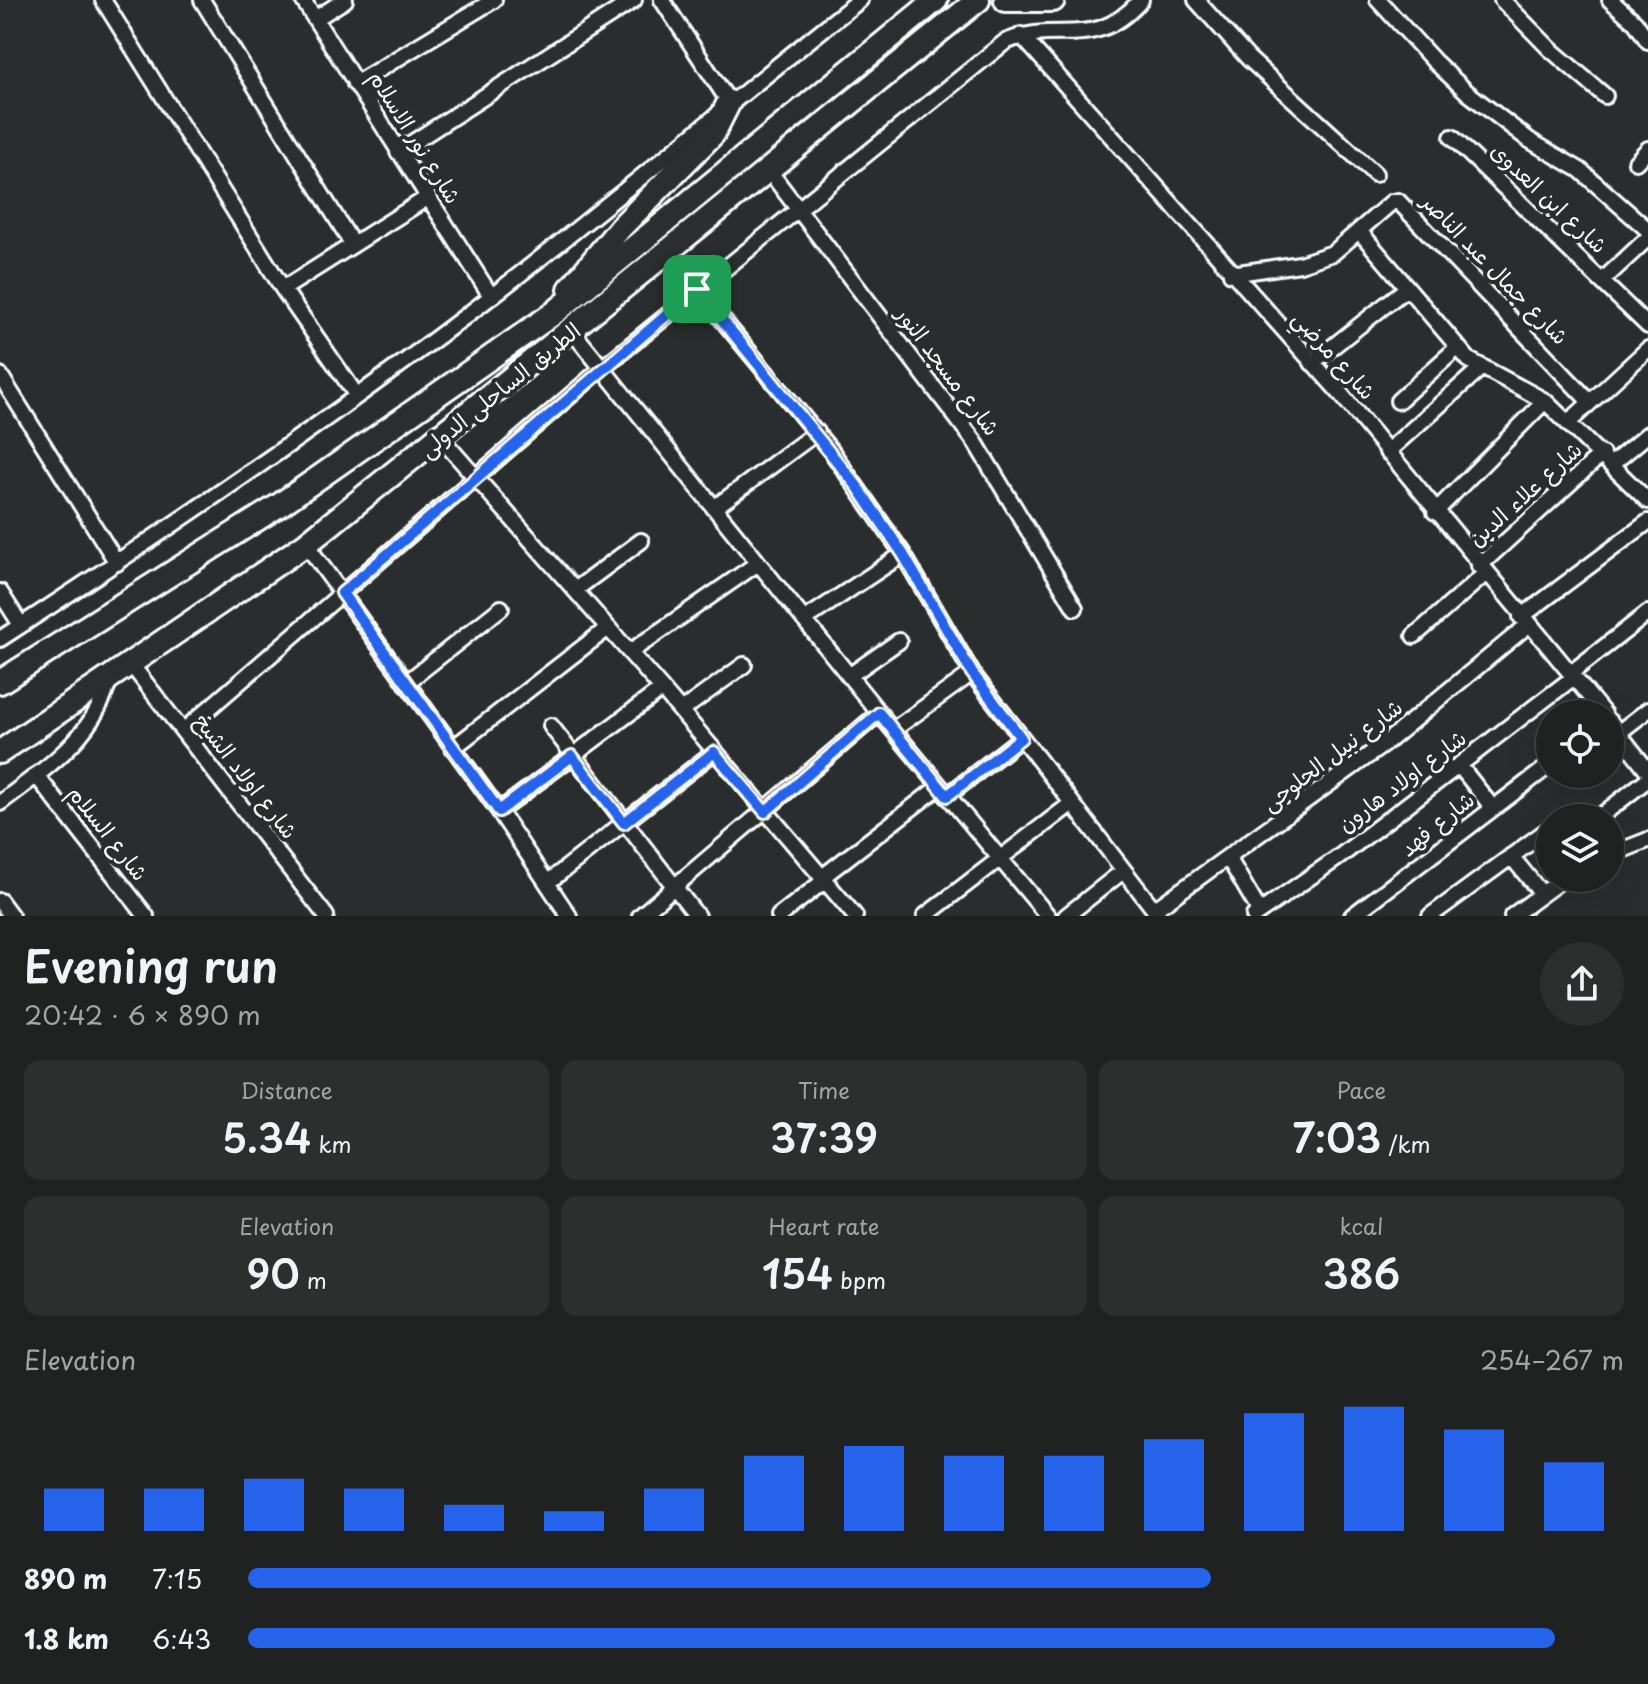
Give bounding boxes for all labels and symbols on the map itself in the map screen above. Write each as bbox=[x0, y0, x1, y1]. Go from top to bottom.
street label: شارع نور الاسلام bbox=[360, 63, 471, 211]
street label: شارع ابن العدوى bbox=[1483, 134, 1616, 261]
street label: شارع جمال عبد الناصر bbox=[1413, 183, 1577, 352]
pin bbox=[663, 255, 731, 323]
street label: شارع مسجد النور bbox=[887, 297, 1009, 442]
street label: شارع مرضي bbox=[1282, 302, 1384, 410]
street label: الطريق الساحلى الدولى bbox=[411, 313, 587, 464]
street label: شارع علاء الدين bbox=[1460, 433, 1589, 554]
street label: شارع نبيل الحلوجى bbox=[1254, 690, 1409, 819]
street label: شارع اولاد الشيخ bbox=[187, 705, 307, 845]
street label: شارع اولاد هارون bbox=[1330, 720, 1473, 840]
street label: شارع السلام bbox=[60, 777, 157, 888]
street label: شارع فهد bbox=[1392, 782, 1481, 864]

